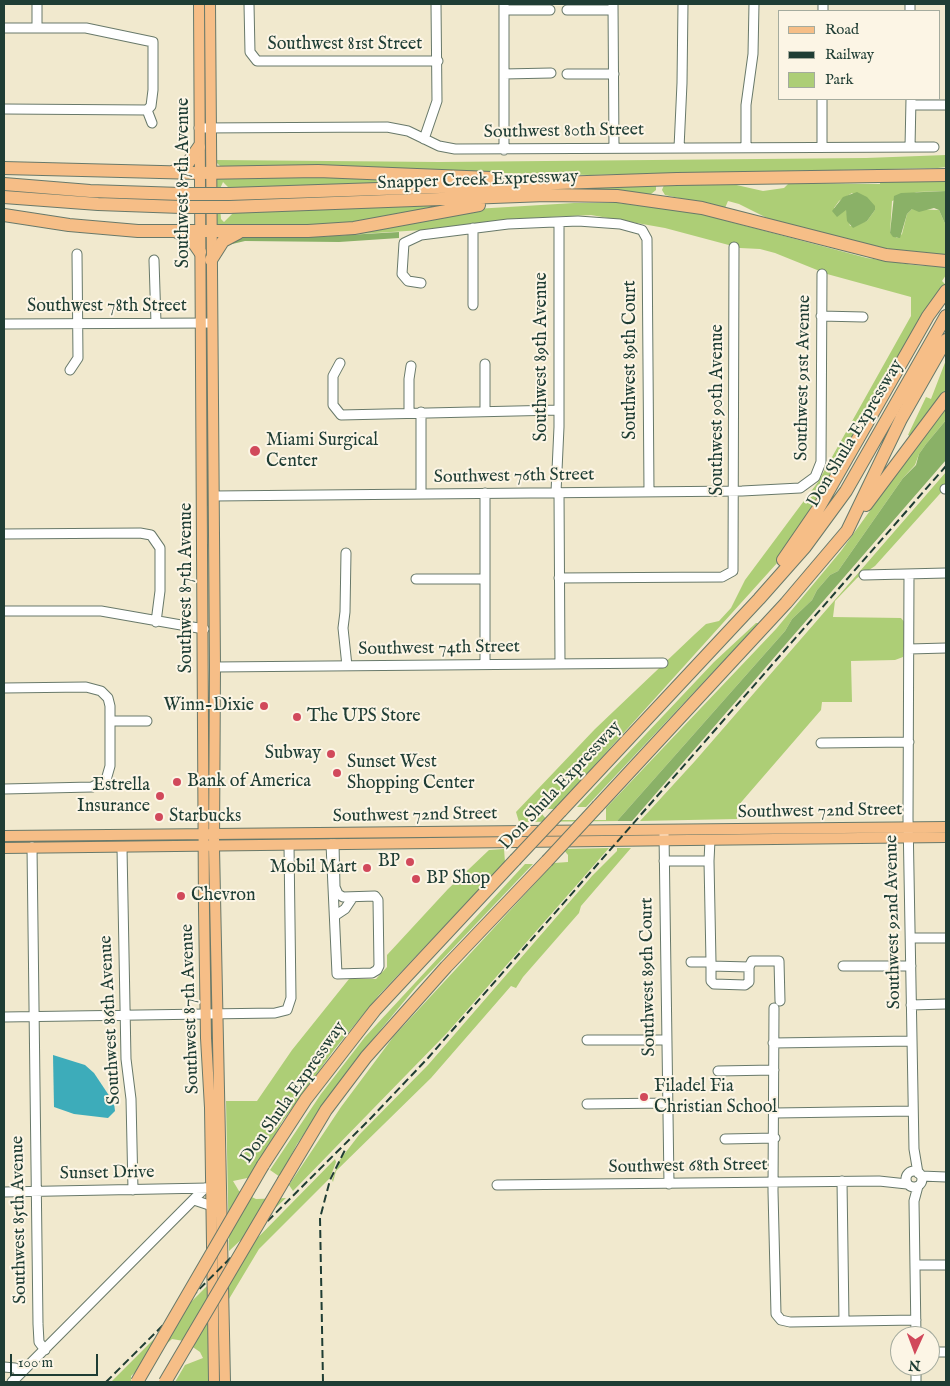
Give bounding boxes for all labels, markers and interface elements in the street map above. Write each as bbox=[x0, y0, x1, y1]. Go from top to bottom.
legend bbox=[778, 10, 940, 100]
text: Road bbox=[825, 20, 859, 39]
street label: Southwest 81st Street bbox=[267, 34, 423, 56]
text: Railway bbox=[825, 45, 874, 64]
text: Park bbox=[825, 70, 854, 89]
street label: Southwest 87th Avenue bbox=[173, 98, 195, 268]
street label: Southwest 80th Street bbox=[484, 120, 644, 144]
street label: Snapper Creek Expressway bbox=[377, 167, 579, 195]
street label: Southwest 89th Avenue bbox=[531, 272, 553, 442]
street label: Southwest 89th Court bbox=[620, 280, 642, 440]
street label: Southwest 91st Avenue bbox=[792, 295, 816, 461]
street label: Southwest 78th Street bbox=[27, 296, 187, 318]
street label: Southwest 90th Avenue bbox=[707, 324, 729, 496]
street label: Don Shula Expressway bbox=[803, 356, 909, 512]
place label: Miami Surgical Center bbox=[266, 430, 378, 472]
marker: Miami Surgical Center bbox=[248, 444, 262, 458]
street label: Southwest 76th Street bbox=[434, 465, 594, 489]
street label: Southwest 87th Avenue bbox=[176, 503, 198, 673]
street label: Southwest 74th Street bbox=[358, 637, 520, 661]
place label: Winn-Dixie bbox=[163, 695, 254, 717]
marker: Winn-Dixie bbox=[258, 700, 270, 712]
place label: The UPS Store bbox=[307, 706, 421, 728]
marker: The UPS Store bbox=[291, 711, 303, 723]
street label: Don Shula Expressway bbox=[495, 717, 627, 855]
place label: Subway bbox=[265, 743, 321, 765]
marker: Subway bbox=[325, 748, 337, 760]
place label: Sunset West Shopping Center bbox=[347, 752, 475, 794]
marker: Sunset West Shopping Center bbox=[331, 767, 343, 779]
place label: Bank of America bbox=[187, 771, 311, 793]
place label: Estrella Insurance bbox=[77, 775, 150, 818]
marker: Bank of America bbox=[171, 776, 183, 788]
marker: Estrella Insurance bbox=[154, 790, 166, 802]
street label: Southwest 72nd Street bbox=[737, 800, 903, 824]
street label: Southwest 72nd Street bbox=[332, 804, 498, 828]
place label: Starbucks bbox=[169, 806, 241, 828]
marker: Starbucks bbox=[153, 811, 165, 823]
street label: Southwest 92nd Avenue bbox=[882, 835, 906, 1009]
place label: BP bbox=[378, 851, 400, 873]
marker: BP bbox=[404, 856, 416, 868]
place label: Mobil Mart bbox=[270, 857, 357, 879]
marker: Mobil Mart bbox=[361, 862, 373, 874]
place label: BP Shop bbox=[426, 868, 490, 890]
marker: BP Shop bbox=[410, 873, 422, 885]
place label: Chevron bbox=[191, 885, 255, 907]
marker: Chevron bbox=[175, 890, 187, 902]
street label: Southwest 89th Court bbox=[637, 897, 661, 1057]
street label: Southwest 87th Avenue bbox=[177, 924, 205, 1094]
street label: Southwest 86th Avenue bbox=[96, 935, 126, 1105]
street label: Don Shula Expressway bbox=[237, 1018, 351, 1168]
place label: Filadel Fia Christian School bbox=[654, 1076, 777, 1118]
marker: Filadel Fia Christian School bbox=[638, 1091, 650, 1103]
street label: Southwest 85th Avenue bbox=[8, 1136, 32, 1304]
street label: Southwest 68th Street bbox=[608, 1155, 768, 1179]
street label: Sunset Drive bbox=[59, 1162, 155, 1186]
north arrow bbox=[890, 1326, 940, 1376]
scale bar bbox=[12, 1344, 100, 1376]
text: 100 m bbox=[18, 1353, 53, 1372]
text: N bbox=[908, 1356, 921, 1374]

